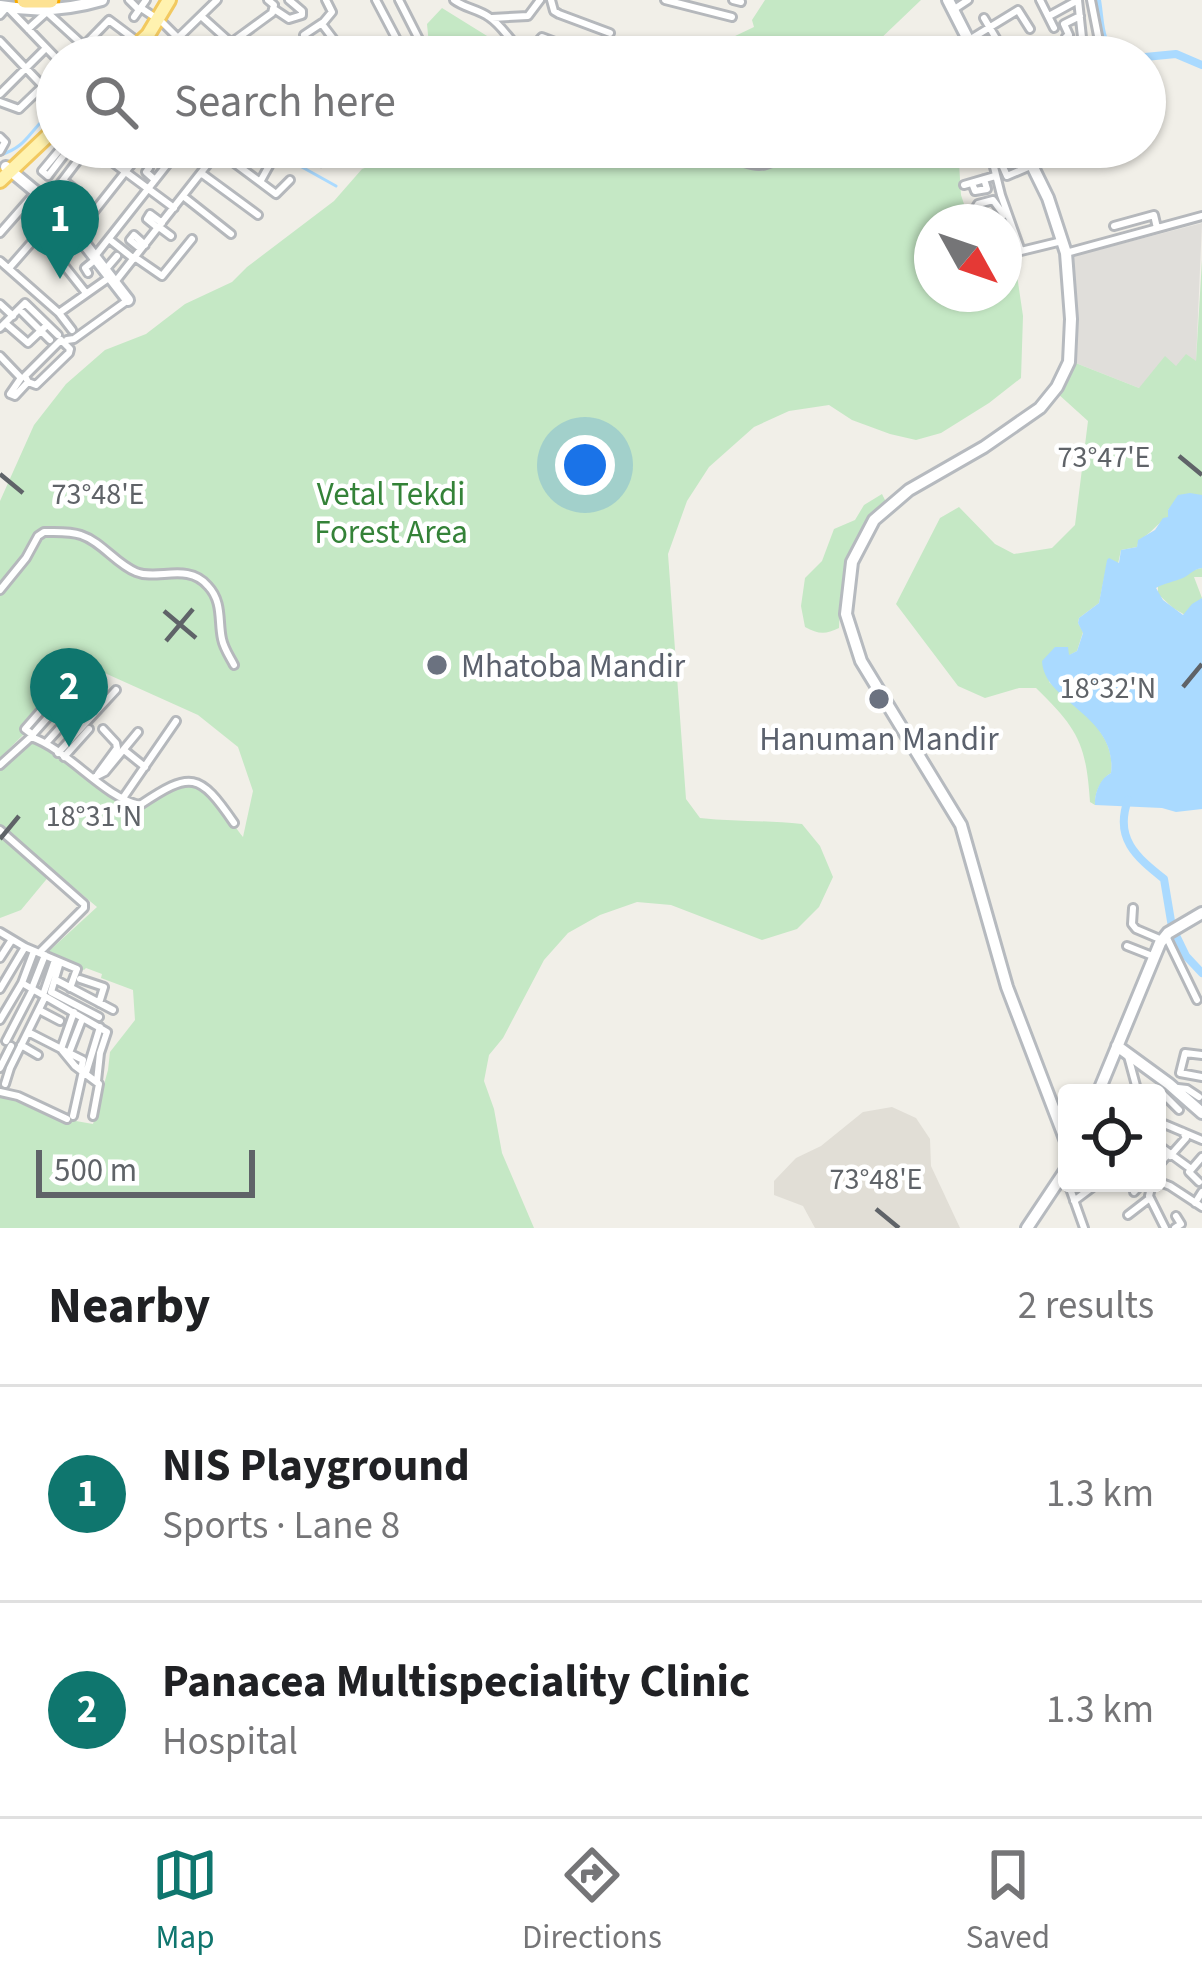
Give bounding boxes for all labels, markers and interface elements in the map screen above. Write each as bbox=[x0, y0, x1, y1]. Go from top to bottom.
search box bbox=[36, 36, 1166, 168]
icon: search bbox=[78, 69, 144, 135]
text: Search here bbox=[174, 70, 396, 134]
pin: 1 bbox=[21, 180, 99, 279]
north arrow bbox=[914, 204, 1022, 312]
your location bbox=[555, 435, 615, 495]
text: 73°47'E bbox=[1058, 436, 1150, 479]
park label: Vetal Tekdi Forest Area bbox=[314, 471, 468, 556]
text: 73°48'E bbox=[52, 473, 144, 516]
place label: Mhatoba Mandir bbox=[461, 643, 686, 690]
pin: 2 bbox=[30, 648, 108, 747]
marker: Mhatoba Mandir bbox=[424, 652, 450, 678]
text: 18°32'N bbox=[1060, 667, 1156, 710]
marker: Hanuman Mandir bbox=[866, 686, 892, 712]
place label: Hanuman Mandir bbox=[759, 716, 999, 763]
text: 18°31'N bbox=[46, 795, 142, 838]
map controls bbox=[1058, 1084, 1166, 1192]
button: locate bbox=[1058, 1084, 1166, 1192]
scale bar bbox=[36, 1144, 255, 1197]
text: 500 m bbox=[54, 1147, 137, 1194]
text: 73°48'E bbox=[830, 1158, 922, 1201]
text: Nearby bbox=[48, 1270, 210, 1342]
text: 2 results bbox=[1018, 1278, 1154, 1334]
text: NIS Playground bbox=[162, 1434, 470, 1498]
text: 1 bbox=[77, 1466, 97, 1522]
text: 1.3 km bbox=[1046, 1466, 1154, 1522]
text: Sports · Lane 8 bbox=[162, 1498, 400, 1554]
text: Panacea Multispeciality Clinic bbox=[162, 1650, 750, 1714]
text: 2 bbox=[77, 1682, 97, 1738]
text: 1.3 km bbox=[1046, 1682, 1154, 1738]
text: Hospital bbox=[162, 1714, 298, 1770]
tab: Map bbox=[152, 1842, 218, 1961]
tab: Directions bbox=[522, 1842, 662, 1961]
tab: Saved bbox=[966, 1842, 1050, 1961]

